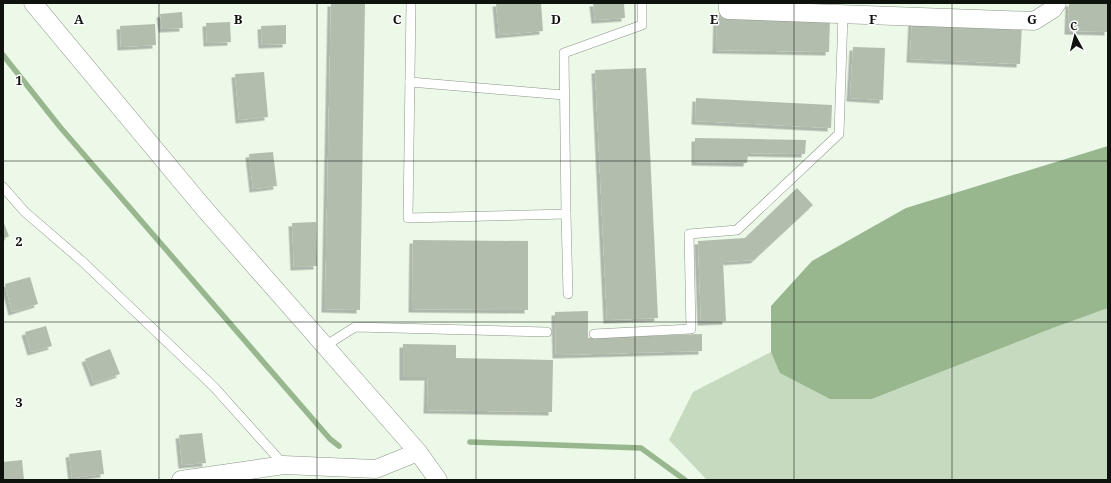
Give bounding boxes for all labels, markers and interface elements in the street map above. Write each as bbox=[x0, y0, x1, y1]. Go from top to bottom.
text: A bbox=[74, 10, 84, 28]
text: B bbox=[234, 10, 243, 28]
text: C bbox=[393, 10, 402, 28]
text: D bbox=[551, 10, 561, 28]
text: E bbox=[710, 10, 719, 28]
text: F bbox=[869, 10, 877, 28]
text: G bbox=[1027, 10, 1037, 28]
north arrow bbox=[1055, 16, 1095, 56]
text: С bbox=[1069, 18, 1078, 33]
text: 1 bbox=[15, 71, 23, 89]
text: 2 bbox=[15, 232, 23, 250]
text: 3 bbox=[15, 393, 23, 411]

